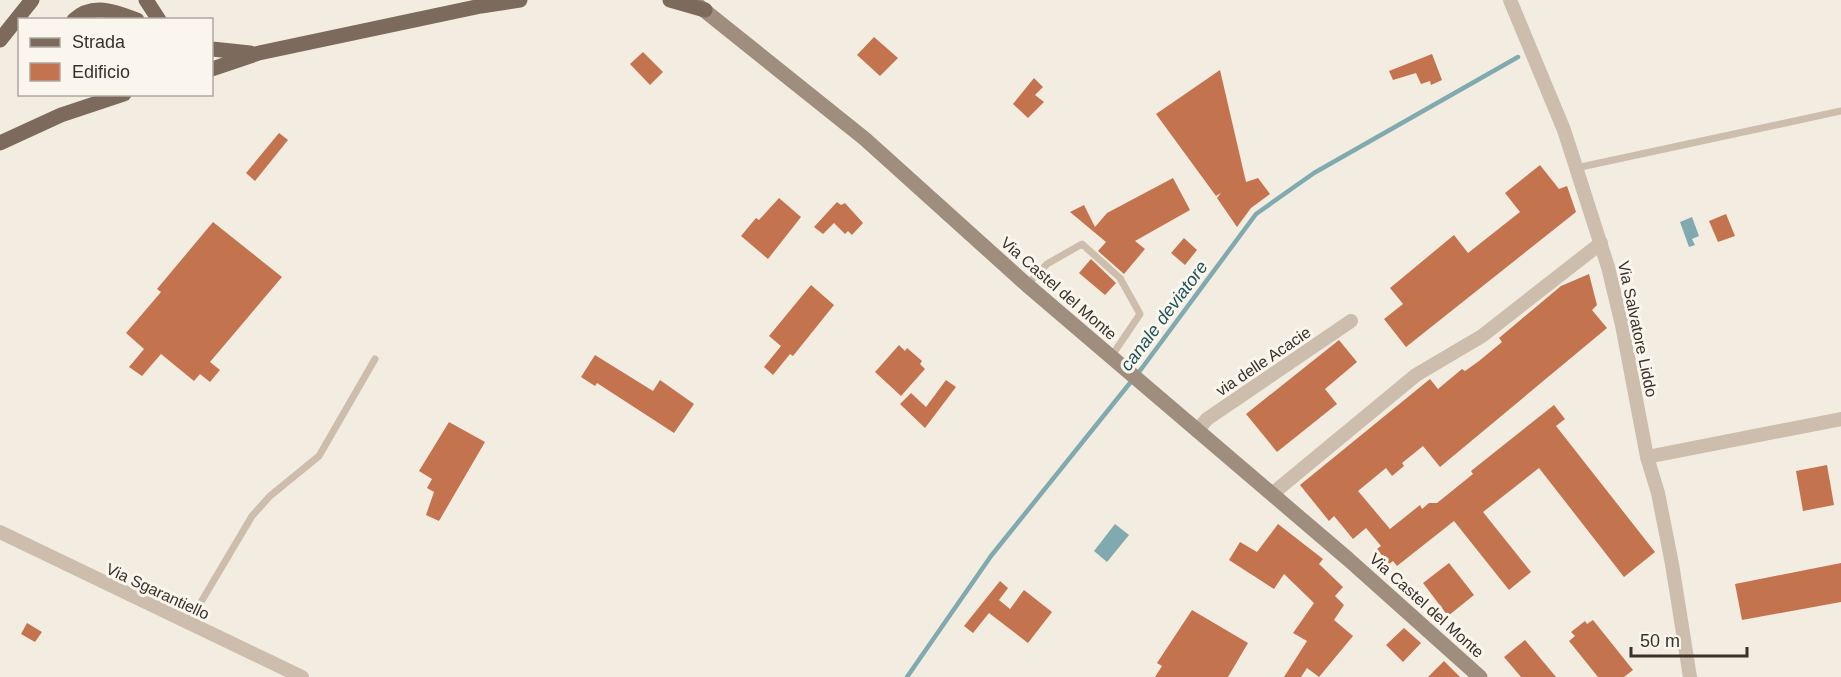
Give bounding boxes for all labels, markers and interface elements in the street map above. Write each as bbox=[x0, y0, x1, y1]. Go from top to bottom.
legend bbox=[18, 18, 213, 96]
text: Strada bbox=[72, 32, 126, 52]
text: Edificio bbox=[72, 62, 130, 82]
street label: Via Castel del Monte bbox=[997, 234, 1120, 343]
water label: canale deviatore bbox=[1116, 257, 1212, 375]
street label: Via Salvatore Liddo bbox=[1615, 260, 1660, 399]
street label: via delle Acacie bbox=[1213, 323, 1314, 399]
street label: Via Castel del Monte bbox=[1366, 550, 1487, 661]
street label: Via Sgarantiello bbox=[104, 560, 212, 623]
scale bar bbox=[1631, 620, 1746, 658]
text: 50 m bbox=[1640, 631, 1680, 651]

